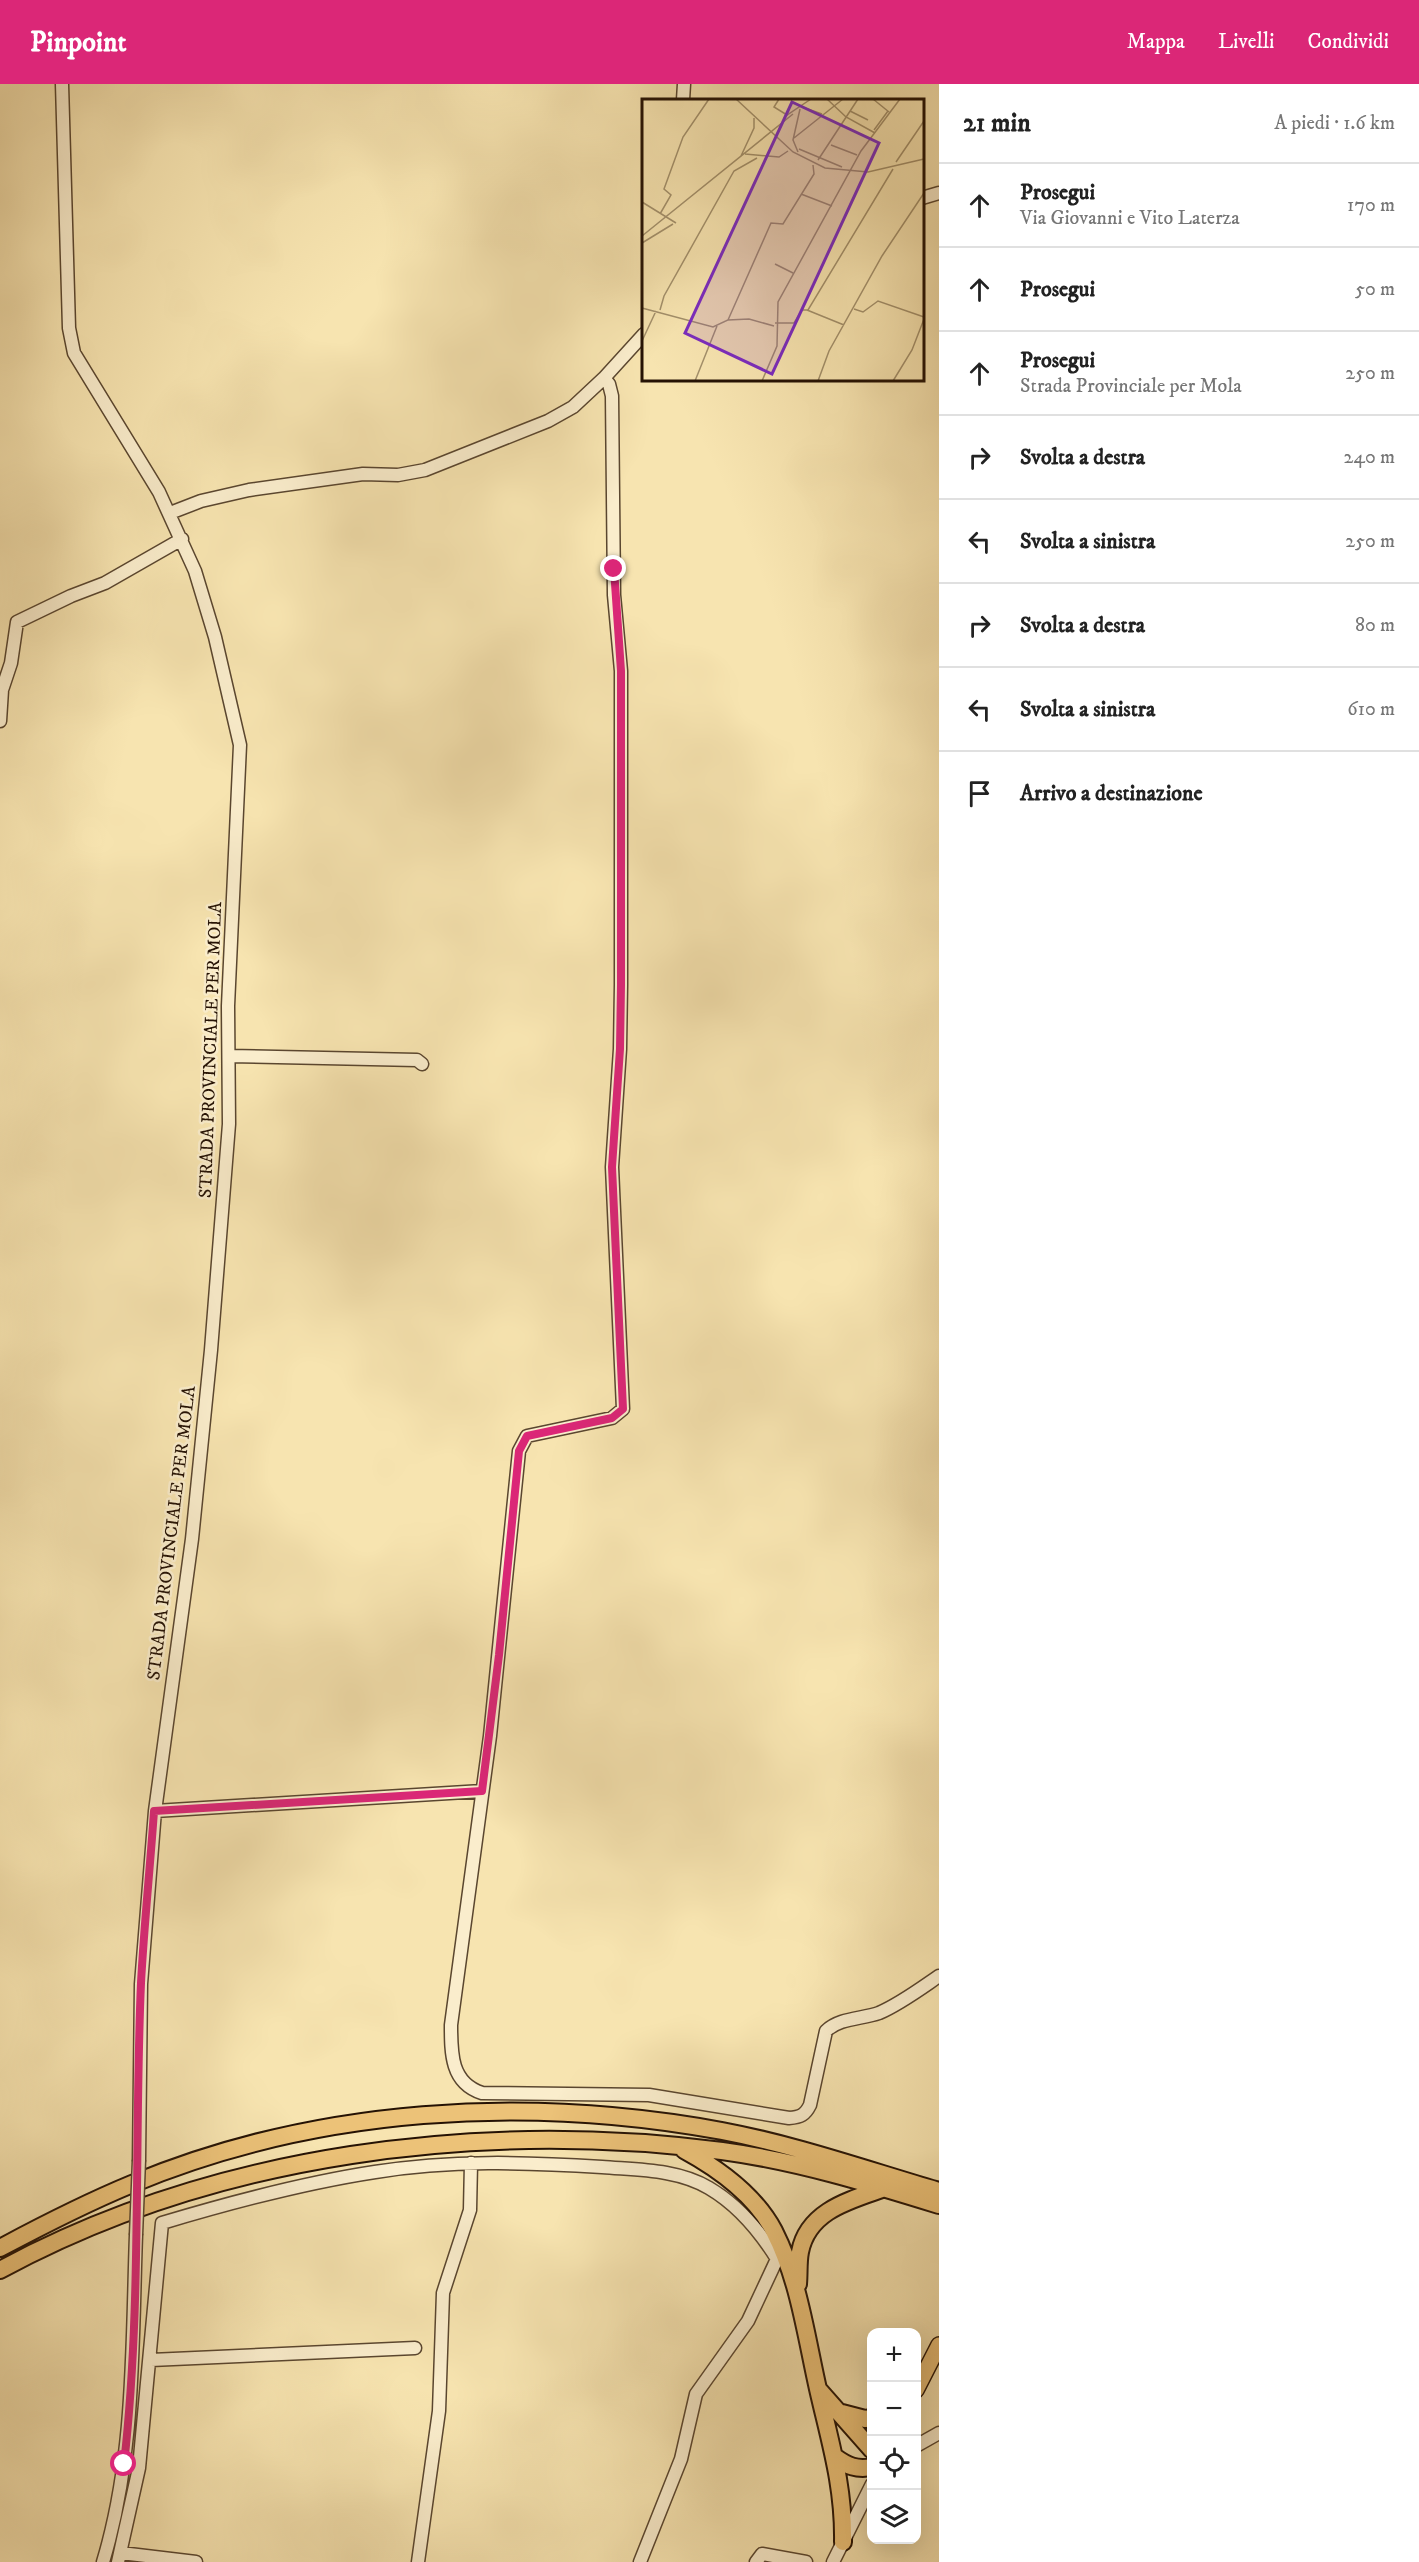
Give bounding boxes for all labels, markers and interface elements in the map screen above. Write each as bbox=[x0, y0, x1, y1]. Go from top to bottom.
text: Pinpoint bbox=[30, 25, 126, 60]
text: Mappa bbox=[1127, 29, 1185, 55]
text: Livelli bbox=[1218, 29, 1274, 55]
text: Condividi bbox=[1307, 29, 1389, 55]
inset map bbox=[642, 99, 924, 381]
text: 21 min bbox=[963, 107, 1031, 140]
text: A piedi · 1.6 km bbox=[1274, 111, 1395, 136]
text: Prosegui bbox=[1020, 179, 1095, 206]
icon: ahead bbox=[963, 189, 996, 222]
text: 170 m bbox=[1347, 193, 1395, 218]
text: Via Giovanni e Vito Laterza bbox=[1020, 206, 1240, 231]
icon: ahead bbox=[963, 273, 996, 306]
text: Prosegui bbox=[1020, 276, 1095, 303]
text: 50 m bbox=[1355, 277, 1395, 302]
text: Prosegui bbox=[1020, 347, 1095, 374]
icon: ahead bbox=[963, 357, 996, 390]
text: 250 m bbox=[1345, 361, 1395, 386]
text: Strada Provinciale per Mola bbox=[1020, 374, 1242, 399]
icon: right bbox=[963, 441, 996, 474]
text: Svolta a destra bbox=[1020, 444, 1145, 471]
text: 240 m bbox=[1344, 445, 1395, 470]
icon: left bbox=[963, 525, 996, 558]
text: Svolta a sinistra bbox=[1020, 528, 1155, 555]
text: 250 m bbox=[1345, 529, 1395, 554]
route end bbox=[600, 555, 626, 581]
icon: right bbox=[963, 609, 996, 642]
text: Svolta a destra bbox=[1020, 612, 1145, 639]
text: 80 m bbox=[1355, 613, 1395, 638]
icon: left bbox=[963, 693, 996, 726]
text: Svolta a sinistra bbox=[1020, 696, 1155, 723]
text: 610 m bbox=[1347, 697, 1395, 722]
icon: arrive bbox=[963, 777, 996, 810]
text: Arrivo a destinazione bbox=[1020, 780, 1203, 807]
street label: STRADA PROVINCIALE PER MOLA bbox=[195, 901, 227, 1198]
street label: STRADA PROVINCIALE PER MOLA bbox=[143, 1384, 201, 1681]
map controls bbox=[867, 2328, 921, 2544]
button: + bbox=[867, 2328, 921, 2382]
button: − bbox=[867, 2382, 921, 2436]
button: locate bbox=[867, 2436, 921, 2490]
route start bbox=[110, 2450, 136, 2476]
button: layers bbox=[867, 2490, 921, 2544]

